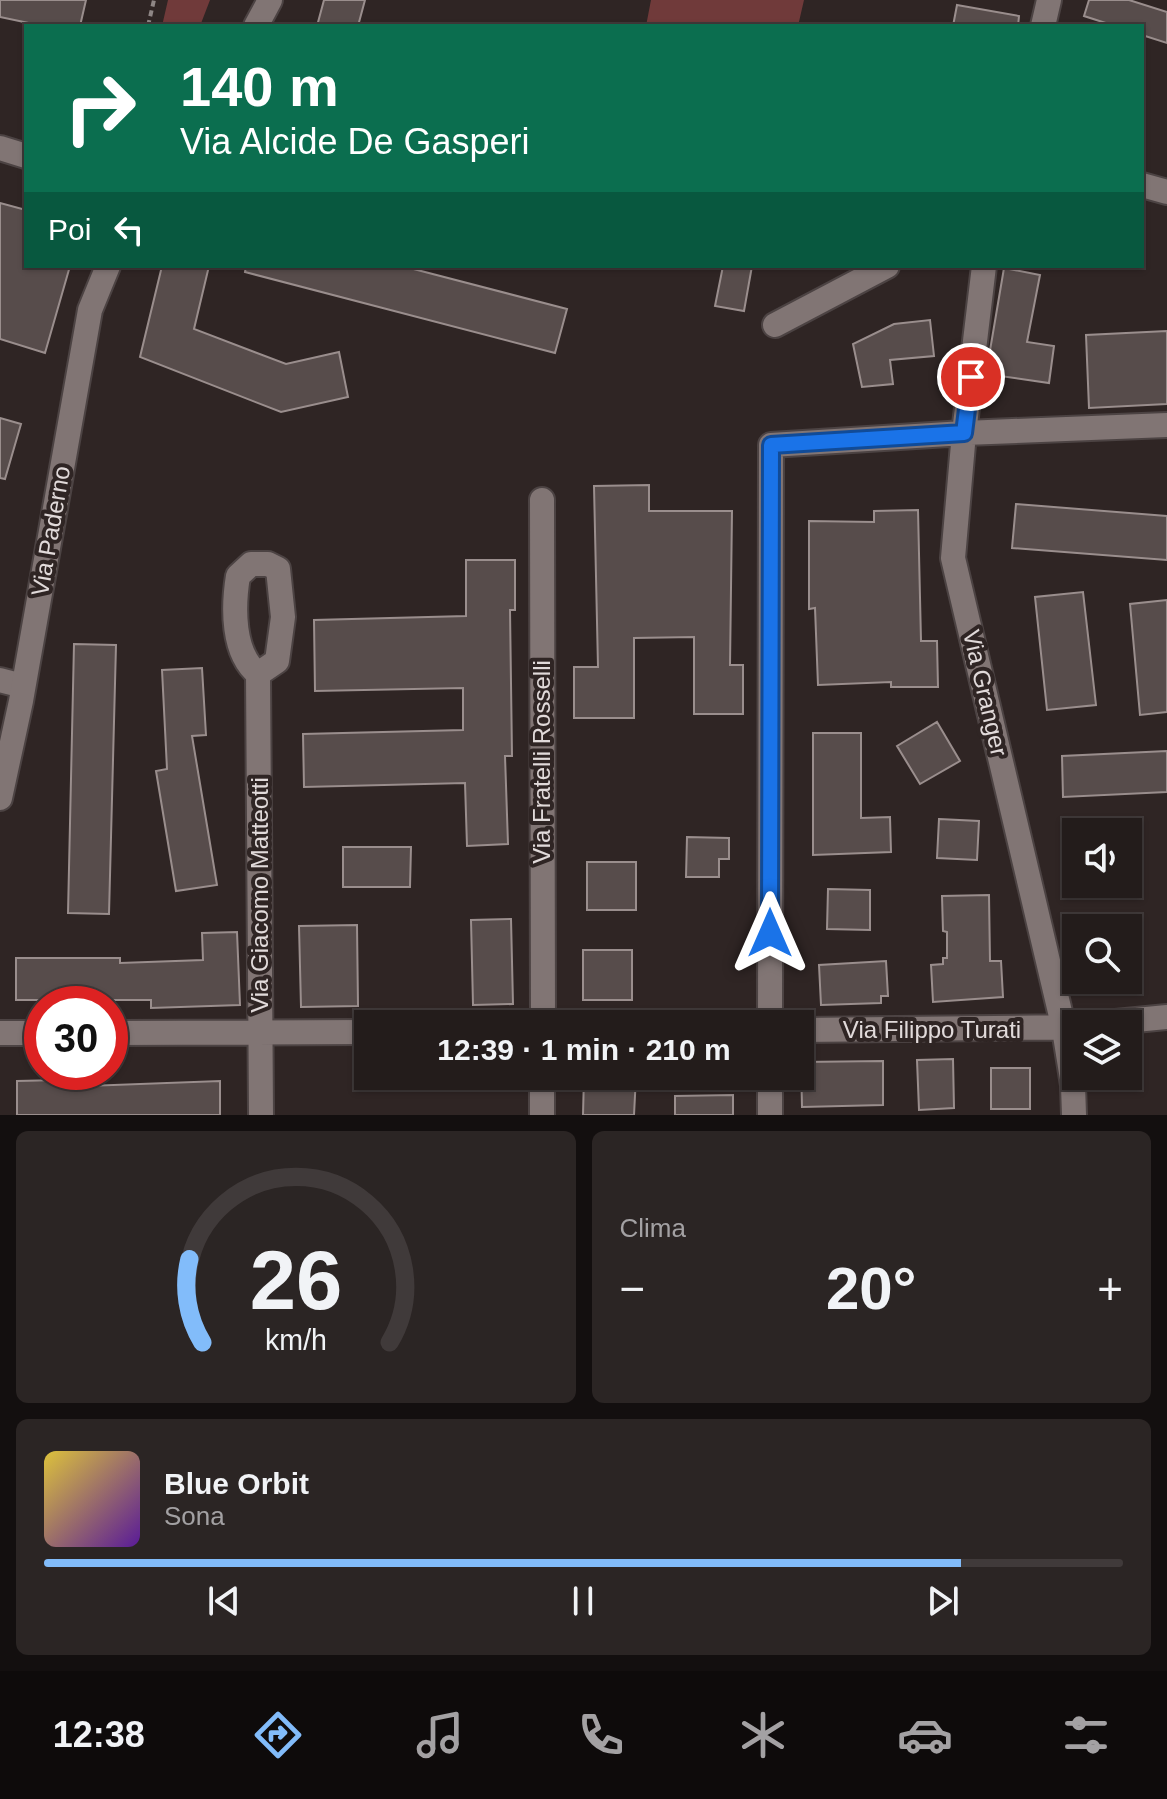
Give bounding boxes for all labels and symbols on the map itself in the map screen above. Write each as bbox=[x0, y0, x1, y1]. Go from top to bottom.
pin bbox=[937, 343, 1005, 411]
street label: Via Paderno bbox=[26, 464, 75, 598]
street label: Via Granger bbox=[958, 627, 1013, 759]
street label: Via Fratelli Rosselli bbox=[528, 660, 555, 864]
street label: Via Giacomo Matteotti bbox=[246, 777, 273, 1013]
position arrow bbox=[728, 891, 812, 975]
speed limit sign: 30 bbox=[24, 986, 128, 1090]
street label: Via Filippo Turati bbox=[843, 1016, 1021, 1043]

